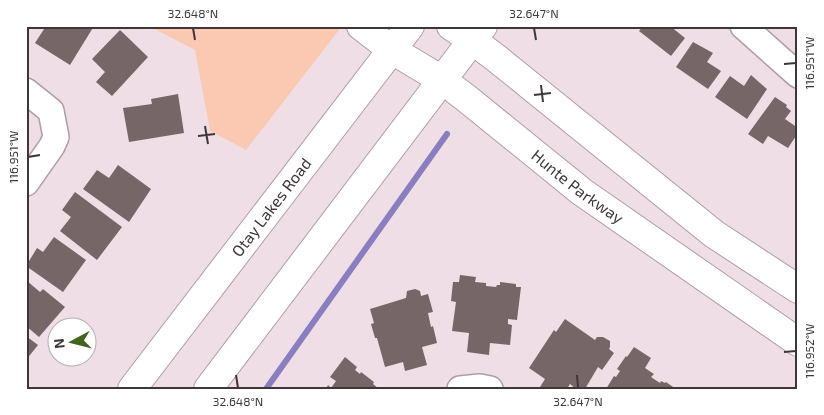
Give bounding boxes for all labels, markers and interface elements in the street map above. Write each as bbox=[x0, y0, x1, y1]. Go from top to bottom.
text: 32.648°N bbox=[168, 6, 218, 20]
text: 32.647°N bbox=[509, 6, 559, 20]
text: 116.951°W bbox=[802, 37, 816, 89]
text: 116.951°W bbox=[6, 131, 20, 183]
street label: Hunte Parkway bbox=[528, 145, 628, 227]
street label: Otay Lakes Road bbox=[227, 154, 315, 260]
north arrow bbox=[48, 318, 98, 368]
text: 116.952°W bbox=[802, 324, 816, 378]
text: N bbox=[50, 338, 68, 350]
text: 32.648°N bbox=[213, 394, 263, 408]
text: 32.647°N bbox=[553, 394, 603, 408]

